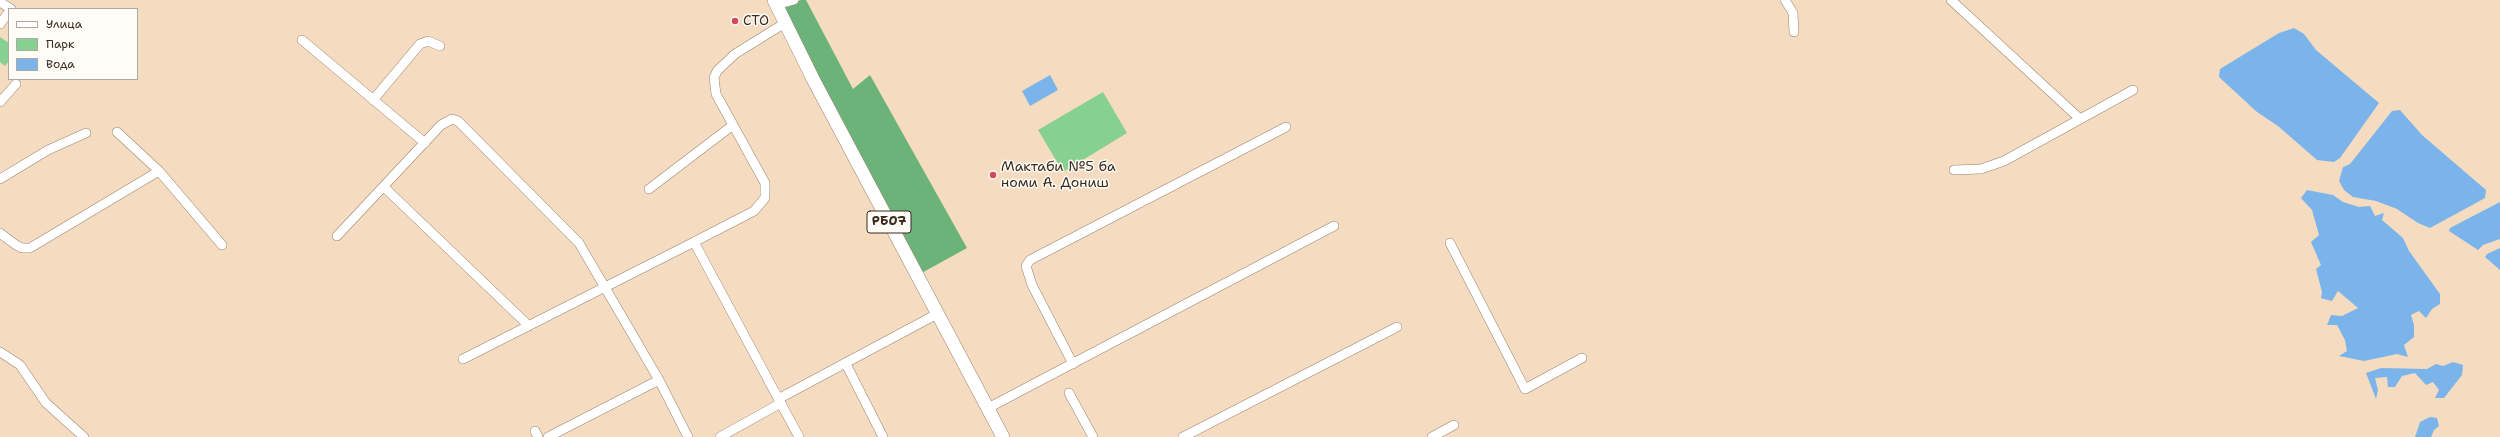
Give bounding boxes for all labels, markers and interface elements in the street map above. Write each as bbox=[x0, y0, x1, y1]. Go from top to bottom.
legend bbox=[8, 8, 138, 80]
place label: СТО bbox=[743, 13, 769, 29]
text: Улица bbox=[46, 16, 82, 32]
marker: СТО bbox=[730, 16, 740, 26]
text: Парк bbox=[46, 36, 74, 52]
text: Вода bbox=[46, 56, 75, 72]
place label: Мактаби №5 ба номи А. Дониш bbox=[1001, 159, 1116, 192]
marker: Мактаби №5 ба номи А. Дониш bbox=[988, 170, 998, 180]
road number: РБ07 bbox=[867, 211, 911, 233]

